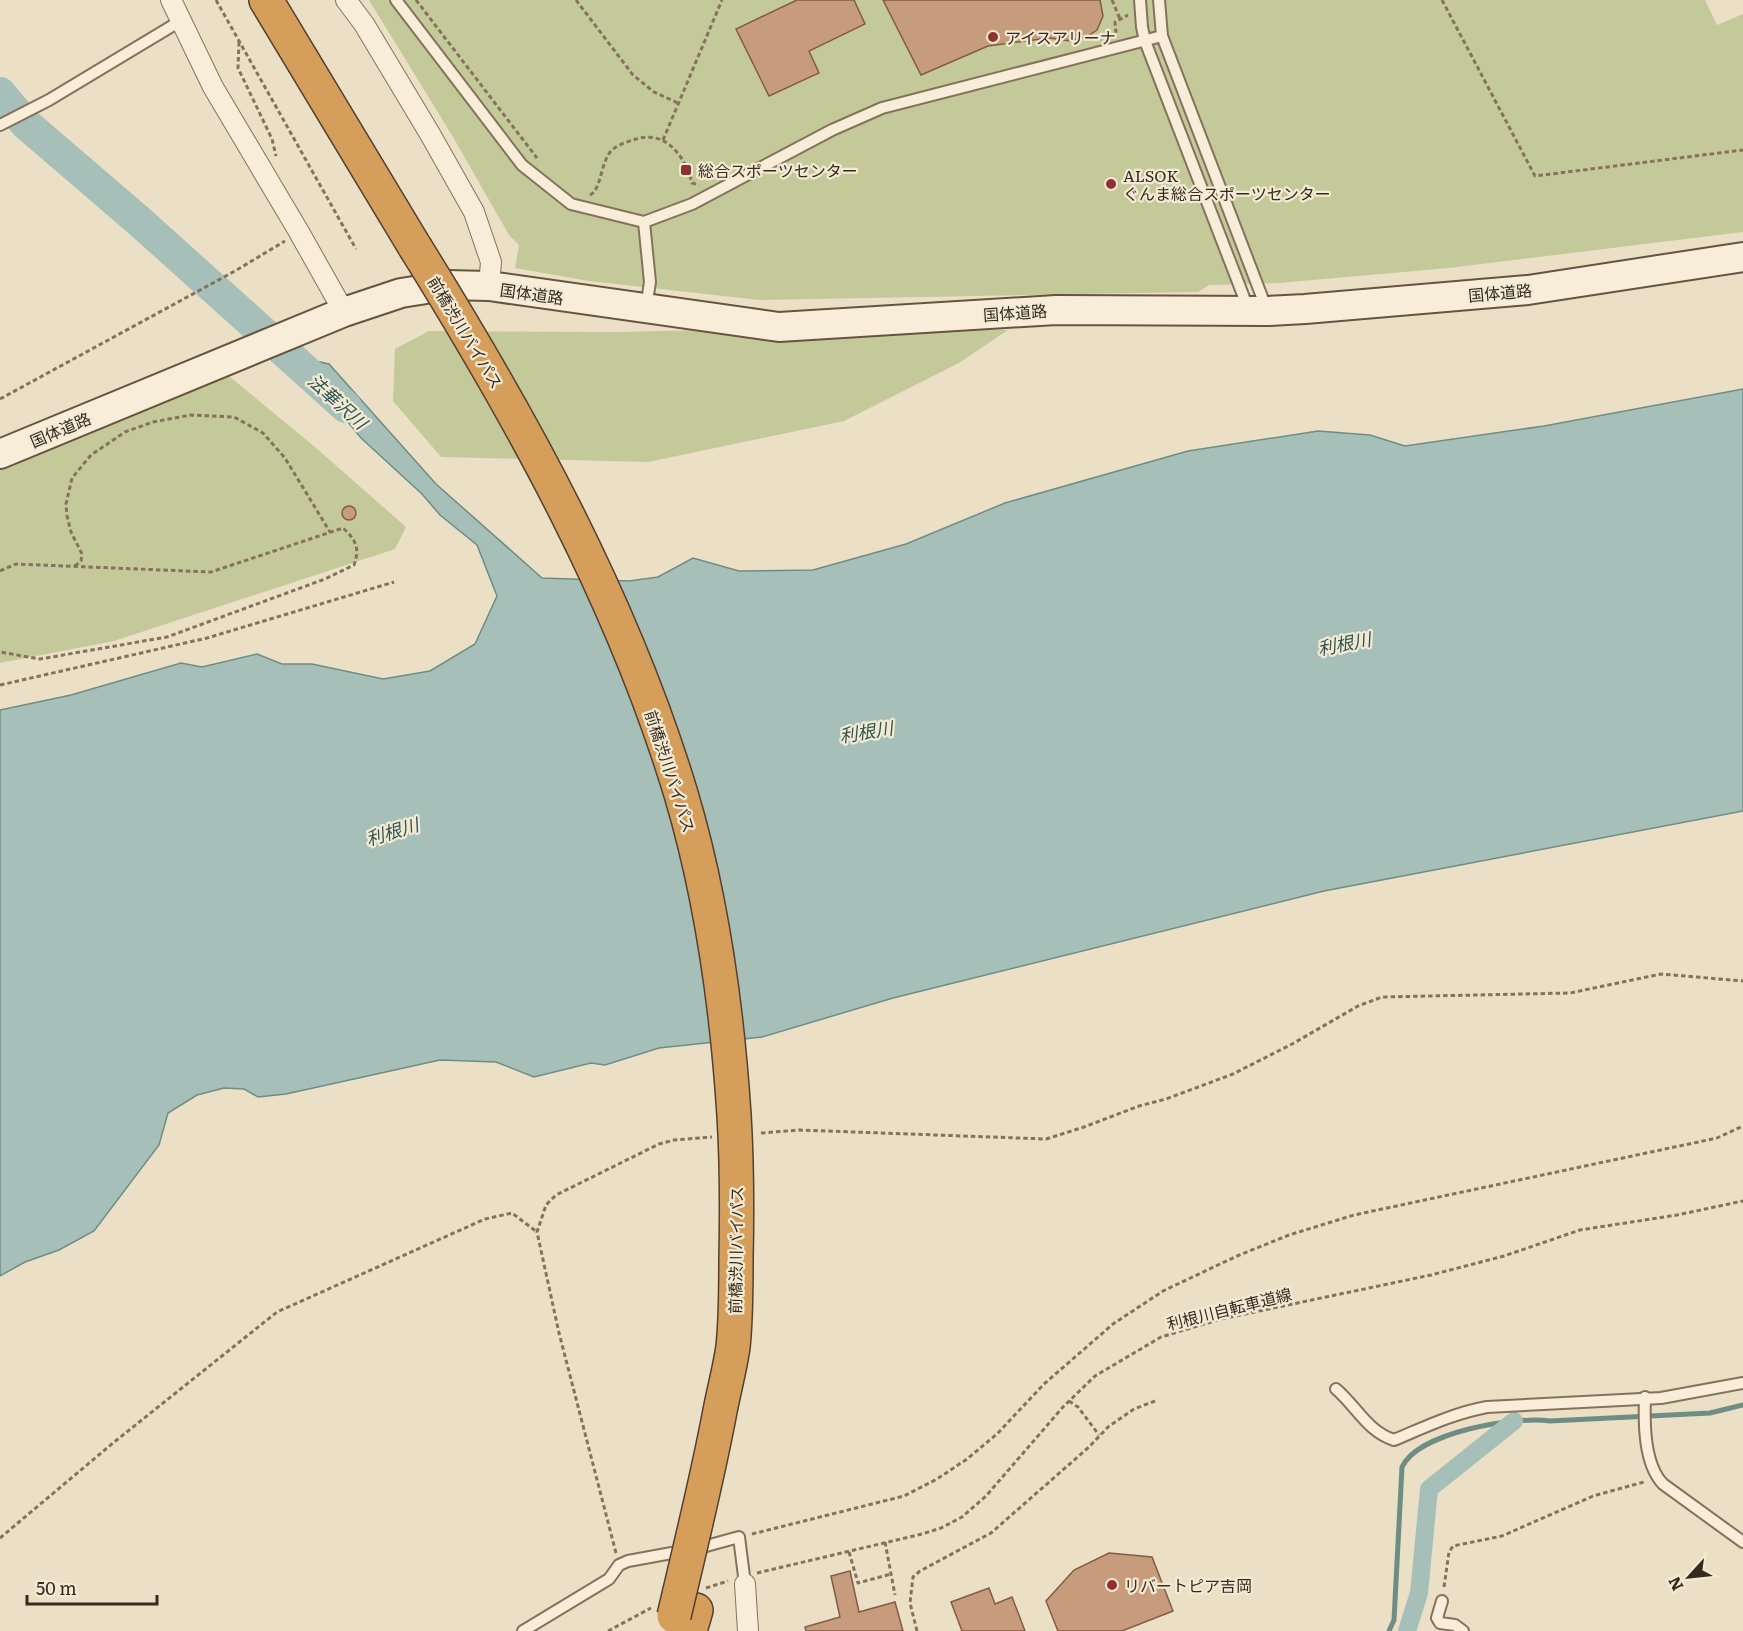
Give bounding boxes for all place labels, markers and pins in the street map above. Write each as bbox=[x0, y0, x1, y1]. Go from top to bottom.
place label: アイスアリーナ bbox=[1005, 25, 1116, 49]
marker: アイスアリーナ bbox=[986, 30, 1000, 44]
place label: 総合スポーツセンター bbox=[698, 158, 858, 182]
marker: 総合スポーツセンター bbox=[679, 163, 693, 177]
place label: ALSOK ぐんま総合スポーツセンター bbox=[1123, 163, 1331, 205]
marker: ALSOK ぐんま総合スポーツセンター bbox=[1104, 177, 1118, 191]
place label: リバートピア吉岡 bbox=[1124, 1573, 1252, 1597]
marker: リバートピア吉岡 bbox=[1105, 1578, 1119, 1592]

